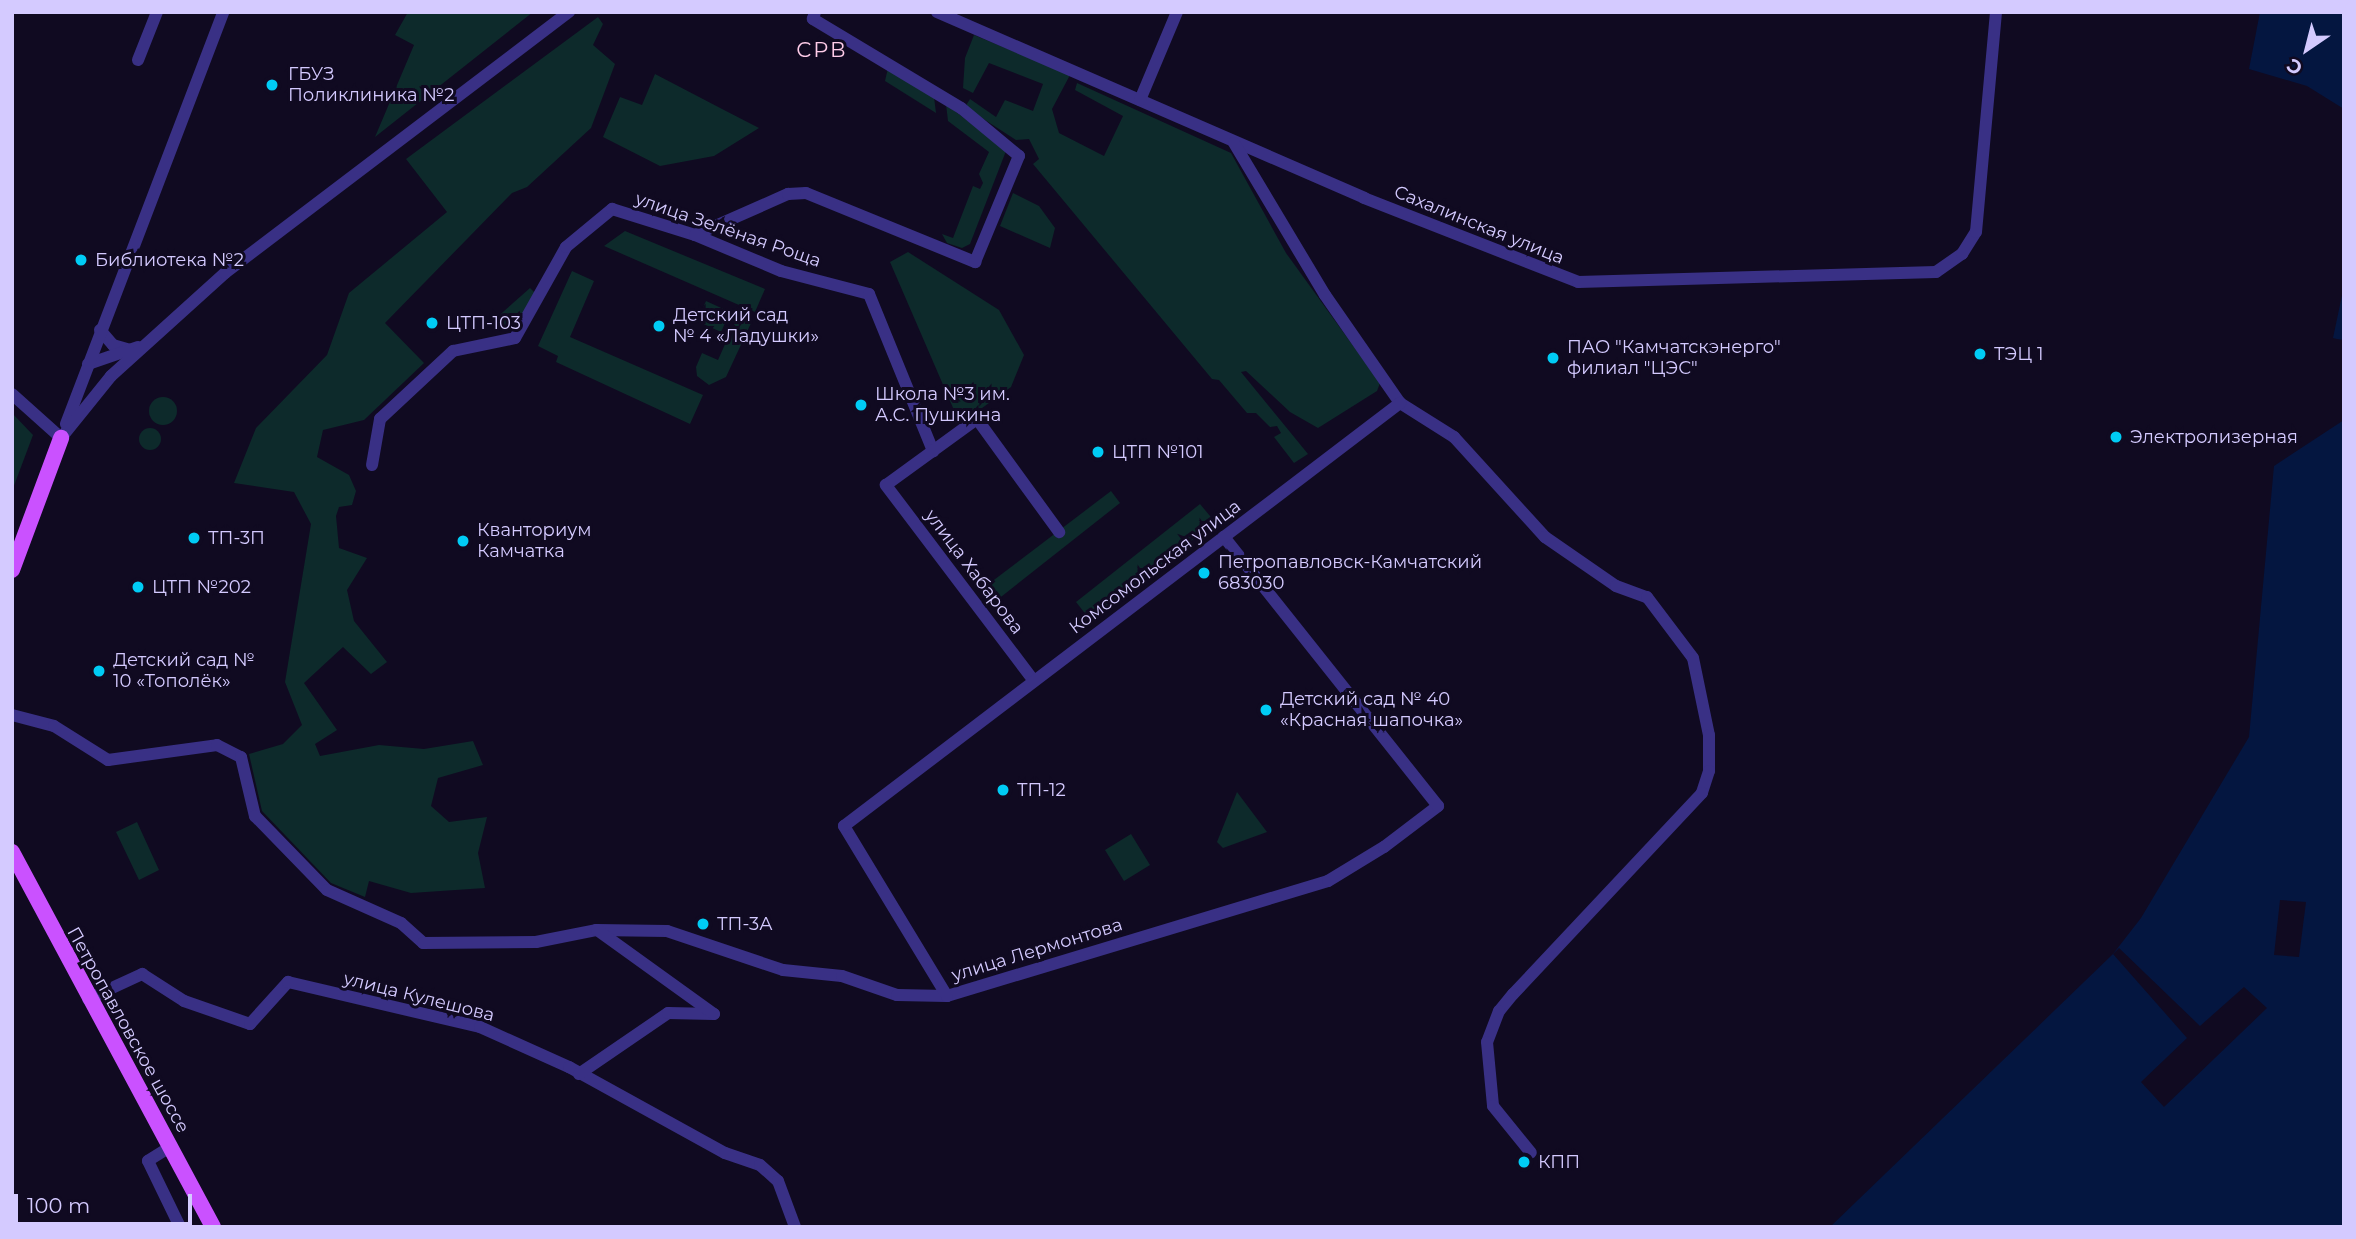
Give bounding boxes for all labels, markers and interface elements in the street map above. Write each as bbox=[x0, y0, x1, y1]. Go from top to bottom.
north arrow bbox=[2272, 14, 2342, 84]
district label: СРВ bbox=[797, 37, 847, 63]
text: С bbox=[2282, 53, 2307, 80]
place label: ГБУЗ Поликлиника №2 bbox=[288, 64, 454, 106]
marker: ГБУЗ Поликлиника №2 bbox=[262, 75, 282, 95]
street label: Сахалинская улица bbox=[1391, 181, 1567, 269]
street label: улица Зелёная Роща bbox=[632, 188, 824, 272]
place label: Библиотека №2 bbox=[95, 249, 244, 271]
marker: Библиотека №2 bbox=[73, 252, 89, 268]
place label: Детский сад № 4 «Ладушки» bbox=[673, 305, 819, 348]
place label: ЦТП-103 bbox=[446, 312, 521, 334]
marker: ЦТП-103 bbox=[424, 315, 440, 331]
marker: Детский сад № 4 «Ладушки» bbox=[651, 318, 667, 334]
place label: ПАО "Камчатскэнерго" филиал "ЦЭС" bbox=[1567, 337, 1781, 380]
place label: ТЭЦ 1 bbox=[1994, 343, 2043, 365]
marker: ТЭЦ 1 bbox=[1972, 346, 1988, 362]
marker: ПАО "Камчатскэнерго" филиал "ЦЭС" bbox=[1545, 350, 1561, 366]
place label: Школа №3 им. А.С. Пушкина bbox=[875, 384, 1010, 426]
marker: Школа №3 им. А.С. Пушкина bbox=[853, 397, 869, 413]
place label: Электролизерная bbox=[2130, 426, 2298, 448]
marker: Электролизерная bbox=[2108, 429, 2124, 445]
place label: ЦТП №101 bbox=[1112, 441, 1204, 463]
marker: ЦТП №101 bbox=[1090, 444, 1106, 460]
street label: Комсомольская улица bbox=[1065, 495, 1245, 639]
street label: улица Хабарова bbox=[920, 505, 1028, 639]
place label: Кванториум Камчатка bbox=[477, 520, 592, 562]
place label: ТП-3П bbox=[208, 527, 265, 549]
marker: ТП-3П bbox=[186, 530, 202, 546]
marker: Кванториум Камчатка bbox=[455, 533, 471, 549]
place label: Петропавловск-Камчатский 683030 bbox=[1218, 552, 1482, 594]
marker: Петропавловск-Камчатский 683030 bbox=[1196, 565, 1212, 581]
place label: ЦТП №202 bbox=[152, 576, 251, 598]
marker: ЦТП №202 bbox=[130, 579, 146, 595]
place label: Детский сад № 10 «Тополёк» bbox=[113, 650, 255, 692]
marker: Детский сад № 10 «Тополёк» bbox=[91, 663, 107, 679]
place label: Детский сад № 40 «Красная шапочка» bbox=[1280, 689, 1463, 732]
marker: Детский сад № 40 «Красная шапочка» bbox=[1258, 702, 1274, 718]
place label: ТП-12 bbox=[1017, 779, 1066, 801]
marker: ТП-12 bbox=[995, 782, 1011, 798]
place label: ТП-3А bbox=[717, 913, 773, 935]
street label: улица Лермонтова bbox=[949, 914, 1125, 986]
marker: ТП-3А bbox=[695, 916, 711, 932]
street label: Петропавловское шоссе bbox=[62, 923, 194, 1137]
street label: улица Кулешова bbox=[341, 968, 497, 1026]
place label: КПП bbox=[1538, 1151, 1580, 1173]
marker: КПП bbox=[1516, 1154, 1532, 1170]
scale bar bbox=[18, 1180, 196, 1224]
text: 100 m bbox=[27, 1193, 90, 1218]

